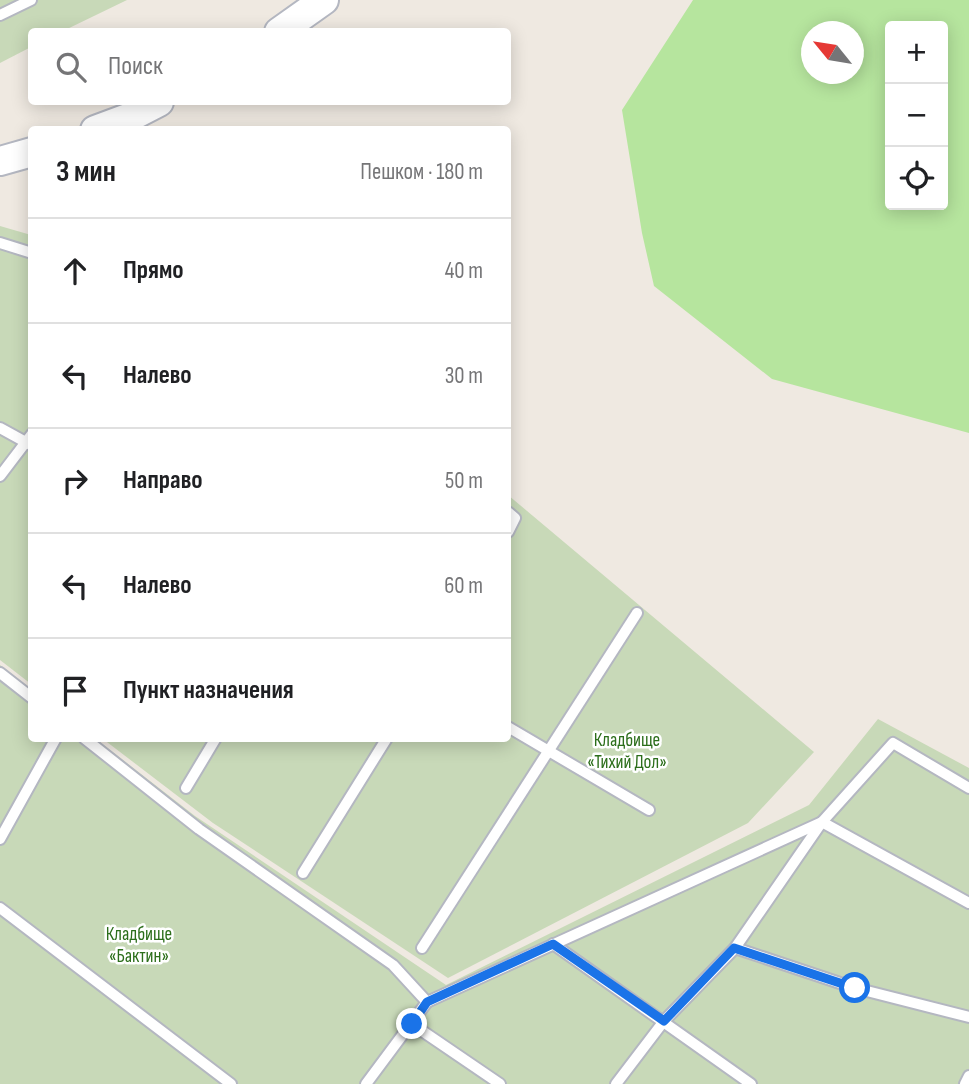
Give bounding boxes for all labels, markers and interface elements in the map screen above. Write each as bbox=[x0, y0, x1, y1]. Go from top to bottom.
north arrow bbox=[801, 21, 864, 84]
map controls bbox=[885, 21, 948, 210]
button: + bbox=[885, 21, 948, 84]
search box bbox=[28, 28, 511, 105]
icon: search bbox=[52, 48, 90, 86]
text: Поиск bbox=[108, 51, 163, 82]
button: − bbox=[885, 84, 948, 147]
button: locate bbox=[885, 147, 948, 210]
text: 3 мин bbox=[56, 154, 116, 190]
text: Пешком · 180 m bbox=[360, 158, 483, 186]
icon: ahead bbox=[56, 252, 94, 290]
text: Прямо bbox=[123, 255, 184, 286]
text: 40 m bbox=[445, 257, 483, 285]
icon: left bbox=[56, 357, 94, 395]
text: Налево bbox=[123, 360, 192, 391]
text: 30 m bbox=[445, 362, 483, 390]
icon: right bbox=[56, 462, 94, 500]
text: Направо bbox=[123, 465, 202, 496]
text: 50 m bbox=[445, 467, 483, 495]
icon: left bbox=[56, 567, 94, 605]
text: Налево bbox=[123, 570, 192, 601]
text: 60 m bbox=[444, 572, 483, 600]
icon: arrive bbox=[56, 672, 94, 710]
text: Пункт назначения bbox=[123, 675, 294, 706]
park label: Кладбище «Тихий Дол» bbox=[587, 729, 667, 774]
park label: Кладбище «Бактин» bbox=[106, 923, 172, 968]
route start bbox=[839, 972, 870, 1003]
route end bbox=[396, 1008, 427, 1039]

